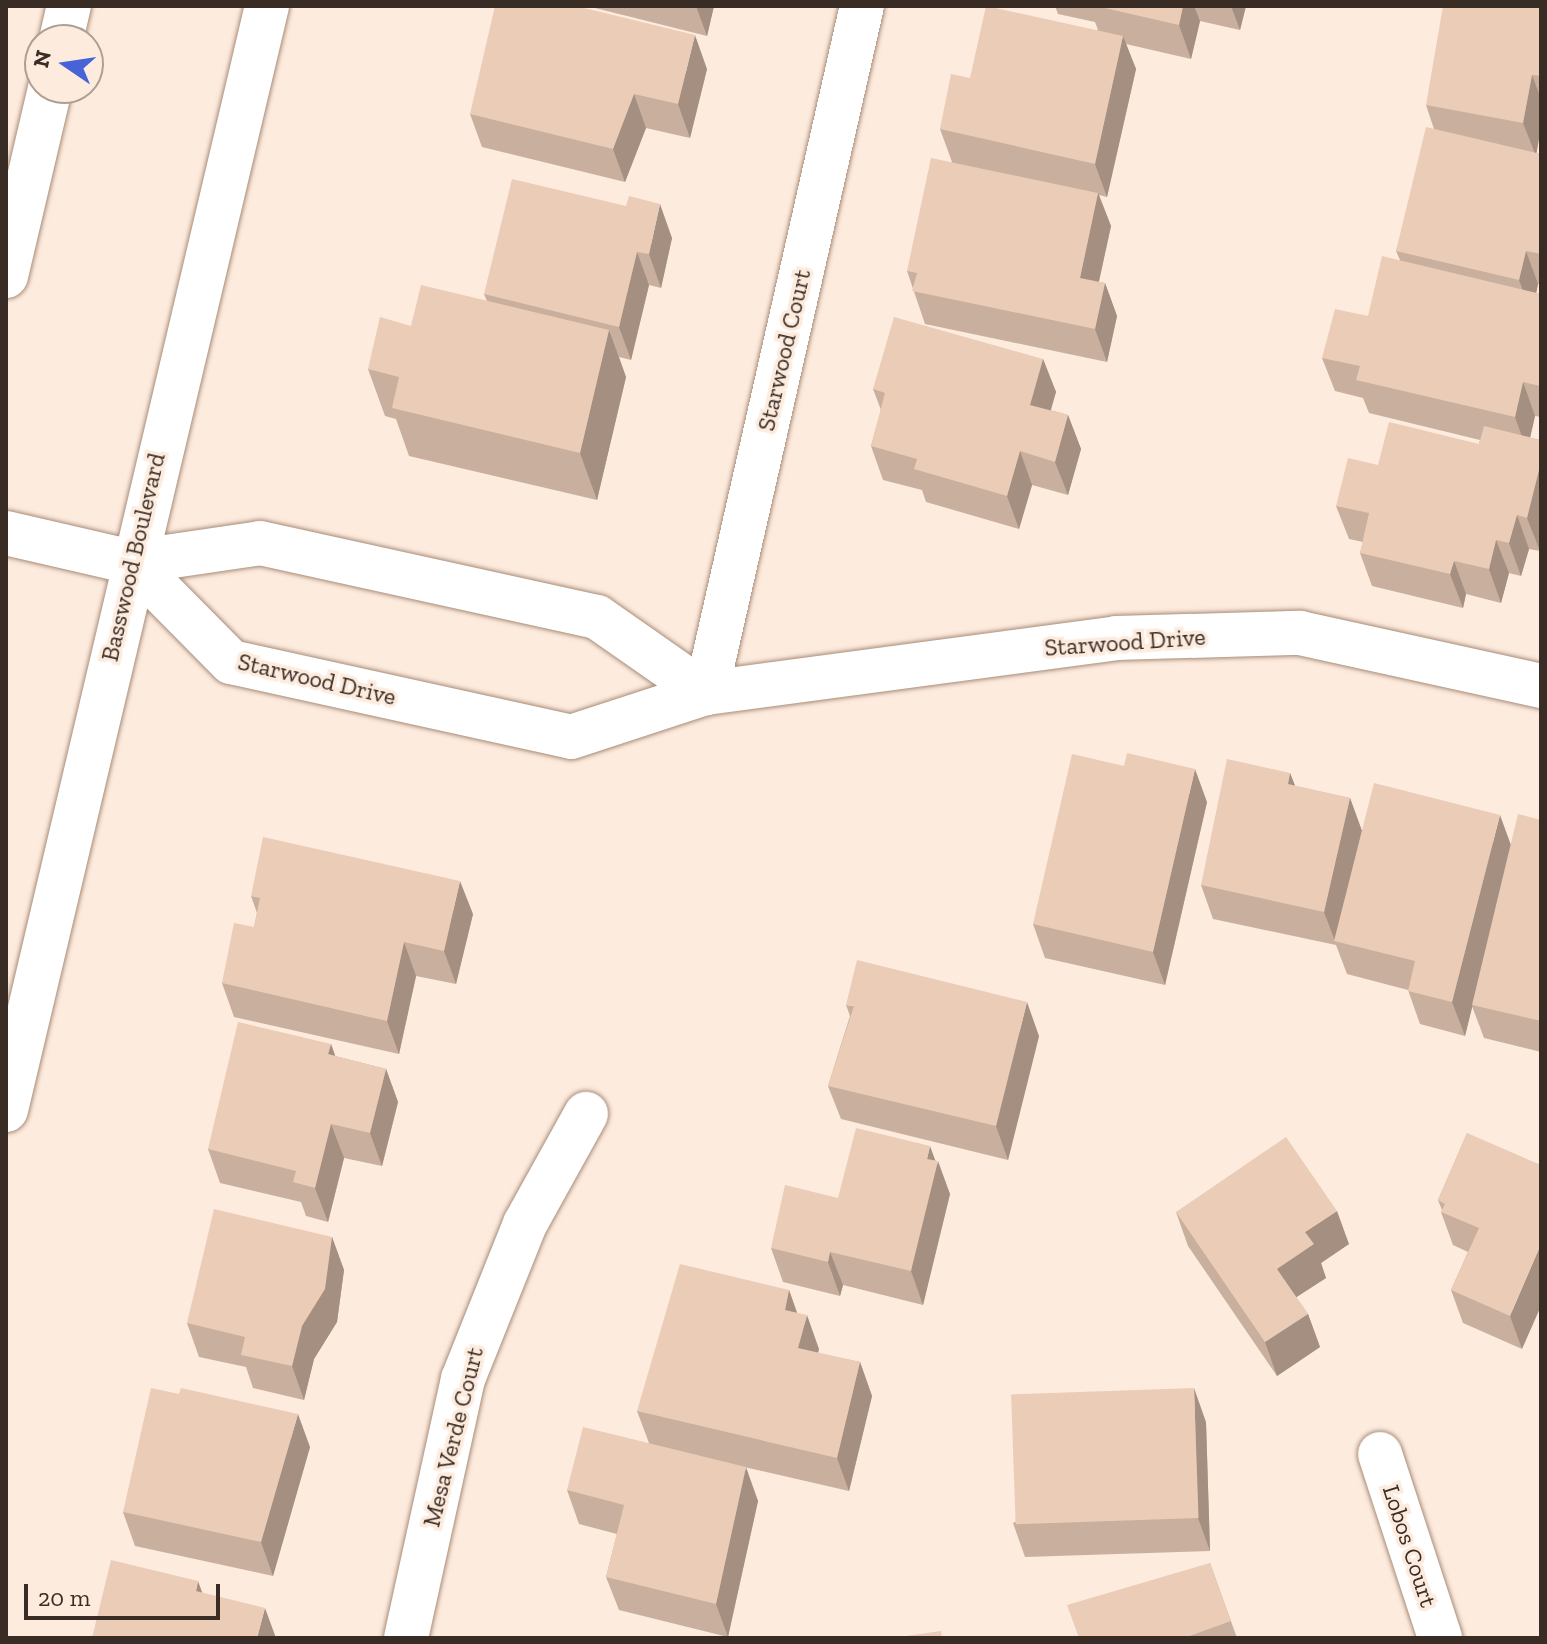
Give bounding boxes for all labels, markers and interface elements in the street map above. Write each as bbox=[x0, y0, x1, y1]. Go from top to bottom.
north arrow bbox=[24, 24, 104, 104]
text: N bbox=[27, 48, 57, 70]
street label: Starwood Court bbox=[751, 266, 817, 434]
street label: Basswood Boulevard bbox=[95, 450, 171, 664]
street label: Starwood Drive bbox=[1044, 622, 1206, 662]
street label: Starwood Drive bbox=[235, 647, 399, 711]
street label: Mesa Verde Court bbox=[417, 1344, 489, 1530]
street label: Lobos Court bbox=[1377, 1481, 1443, 1611]
scale bar bbox=[28, 1568, 224, 1618]
text: 20 m bbox=[38, 1583, 90, 1612]

